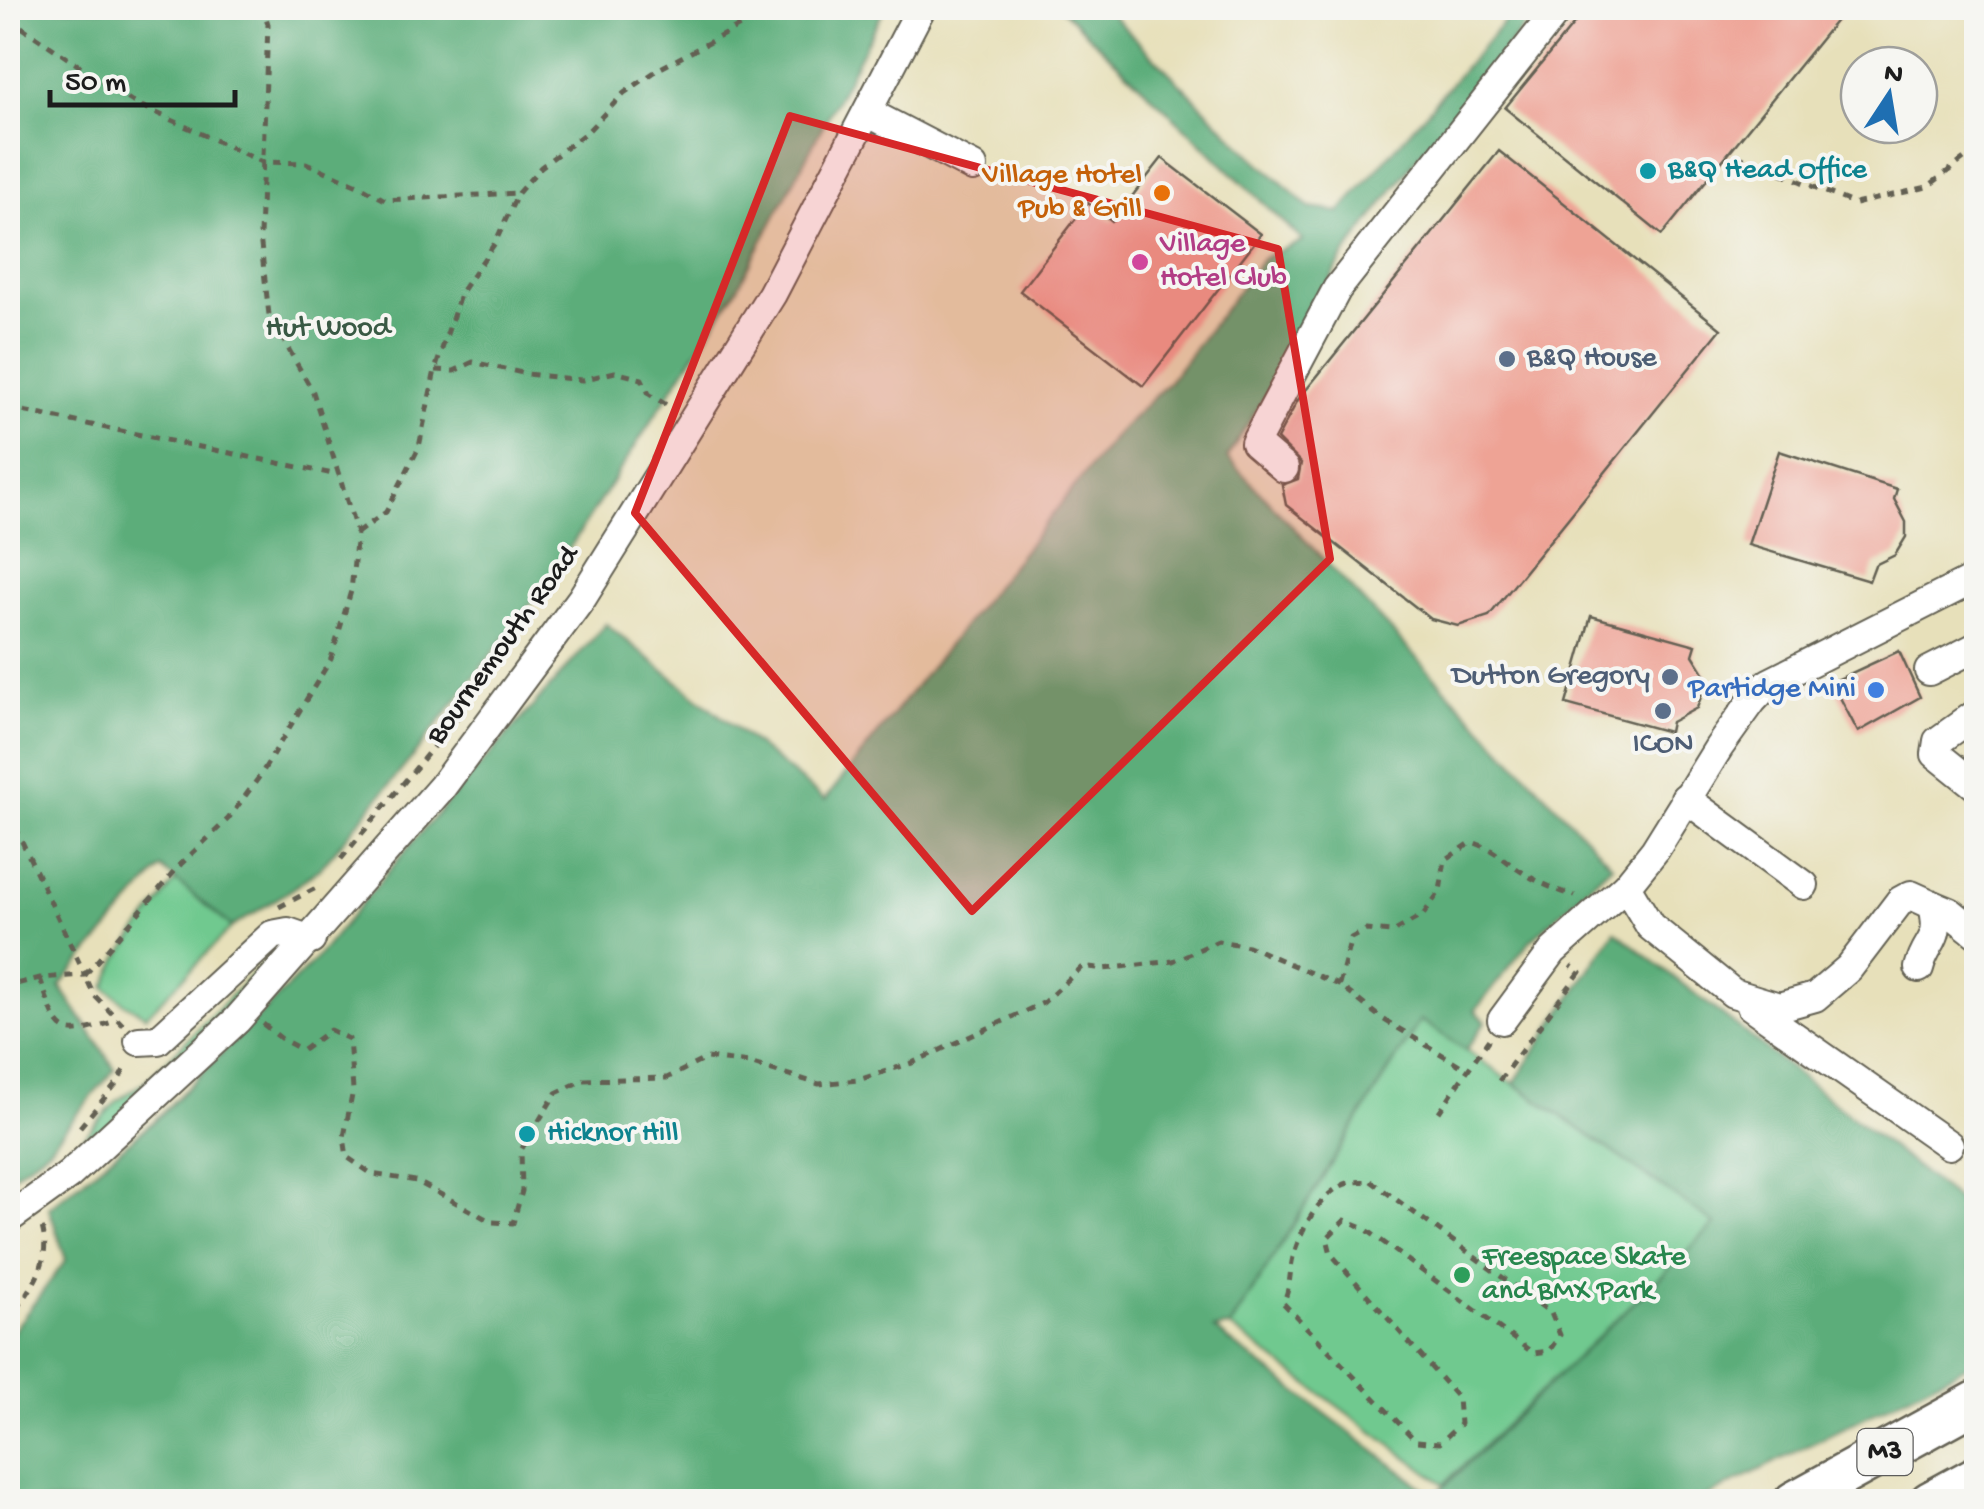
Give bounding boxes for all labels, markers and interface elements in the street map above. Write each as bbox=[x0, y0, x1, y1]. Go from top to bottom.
scale bar bbox=[50, 45, 235, 107]
north arrow bbox=[1839, 45, 1939, 145]
text: N bbox=[1881, 57, 1906, 93]
text: 50 m bbox=[65, 67, 126, 102]
place label: B&Q Head Office bbox=[1667, 154, 1868, 189]
place label: Village Hotel Pub & Grill bbox=[981, 159, 1142, 228]
marker: B&Q Head Office bbox=[1637, 160, 1659, 182]
marker: Village Hotel Pub & Grill bbox=[1151, 182, 1173, 204]
place label: Village Hotel Club bbox=[1159, 228, 1287, 297]
marker: Village Hotel Club bbox=[1129, 251, 1151, 273]
park label: Hut Wood bbox=[266, 312, 393, 347]
place label: B&Q House bbox=[1526, 342, 1657, 377]
marker: B&Q House bbox=[1496, 348, 1518, 370]
street label: Bournemouth Road bbox=[420, 538, 589, 753]
place label: Dutton Gregory bbox=[1450, 660, 1650, 695]
marker: Dutton Gregory bbox=[1659, 666, 1681, 688]
place label: Partidge Mini bbox=[1687, 673, 1856, 708]
marker: Partidge Mini bbox=[1865, 679, 1887, 701]
marker: ICON bbox=[1652, 700, 1674, 722]
place label: ICON bbox=[1632, 728, 1694, 763]
place label: Hicknor Hill bbox=[547, 1117, 679, 1152]
marker: Hicknor Hill bbox=[516, 1123, 538, 1145]
place label: Freespace Skate and BMX Park bbox=[1481, 1241, 1686, 1310]
marker: Freespace Skate and BMX Park bbox=[1451, 1264, 1473, 1286]
road number: M3 bbox=[1858, 1429, 1912, 1475]

